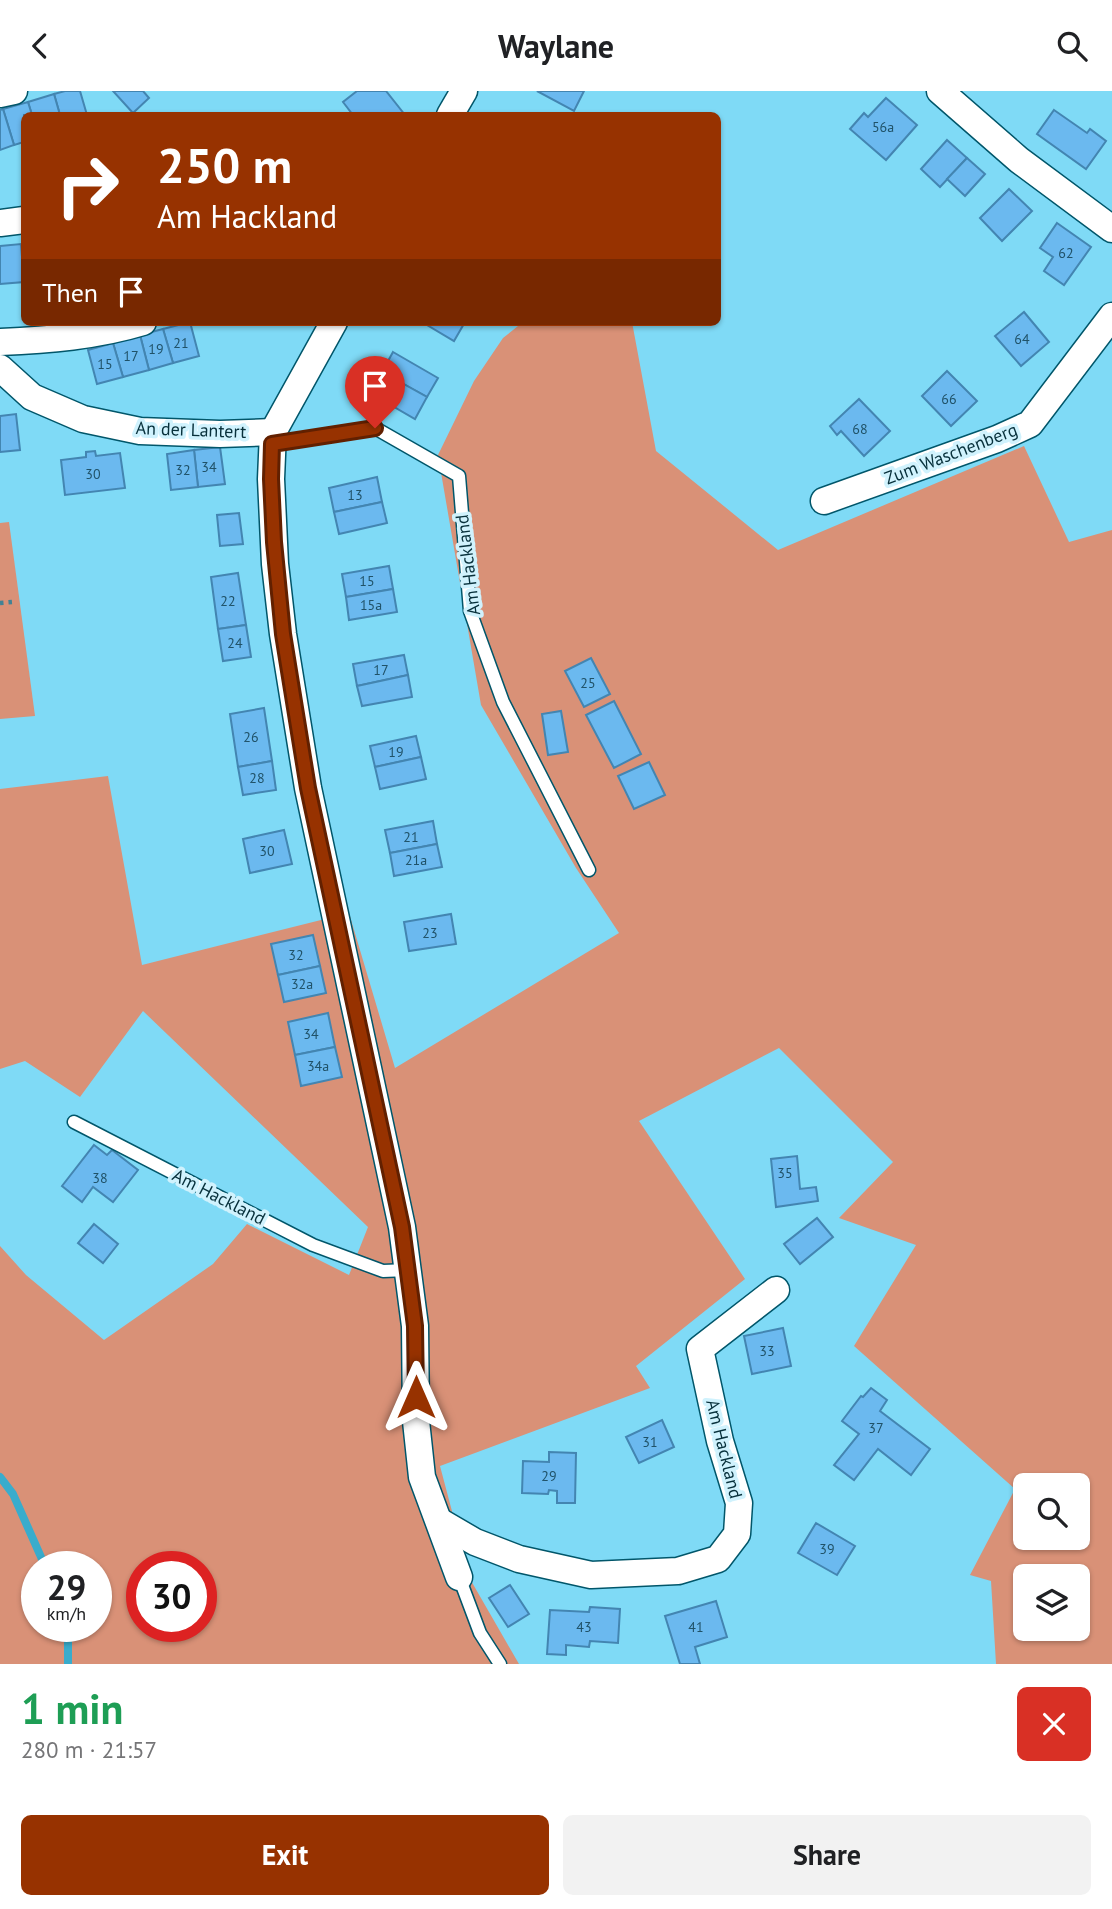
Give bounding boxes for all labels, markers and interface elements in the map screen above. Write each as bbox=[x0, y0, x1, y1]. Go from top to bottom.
text: Waylane bbox=[498, 25, 614, 67]
icon: back bbox=[21, 27, 59, 65]
icon: search bbox=[1053, 27, 1091, 65]
house number: 56a bbox=[872, 118, 894, 136]
text: 250 m bbox=[157, 133, 292, 197]
icon: right bbox=[42, 140, 133, 231]
text: Am Hackland bbox=[157, 195, 337, 237]
house number: 62 bbox=[1058, 244, 1074, 262]
icon: arrive bbox=[112, 273, 150, 311]
text: Then bbox=[42, 276, 98, 309]
house number: 64 bbox=[1014, 330, 1030, 348]
house number: 21 bbox=[173, 334, 189, 352]
house number: 19 bbox=[148, 340, 164, 358]
house number: 17 bbox=[123, 347, 139, 365]
house number: 15 bbox=[97, 355, 113, 373]
pin bbox=[345, 356, 405, 428]
icon: arrive bbox=[356, 367, 394, 405]
house number: 66 bbox=[941, 390, 957, 408]
street label: An der Lantert bbox=[135, 416, 247, 443]
street label: Zum Waschenberg bbox=[881, 418, 1021, 489]
house number: 68 bbox=[852, 420, 868, 438]
house number: 34 bbox=[201, 458, 217, 476]
house number: 32 bbox=[175, 461, 191, 479]
house number: 30 bbox=[85, 465, 101, 483]
house number: 13 bbox=[347, 486, 363, 504]
street label: Am Hackland bbox=[450, 513, 485, 617]
house number: 15 bbox=[359, 572, 375, 590]
house number: 22 bbox=[220, 592, 236, 610]
house number: 15a bbox=[360, 596, 382, 614]
house number: 24 bbox=[227, 634, 243, 652]
house number: 17 bbox=[373, 661, 389, 679]
house number: 25 bbox=[580, 674, 596, 692]
house number: 26 bbox=[243, 728, 259, 746]
house number: 19 bbox=[388, 743, 404, 761]
house number: 28 bbox=[249, 769, 265, 787]
house number: 21 bbox=[403, 828, 419, 846]
house number: 30 bbox=[259, 842, 275, 860]
house number: 21a bbox=[405, 851, 427, 869]
house number: 23 bbox=[422, 924, 438, 942]
house number: 32 bbox=[288, 946, 304, 964]
house number: 32a bbox=[291, 975, 313, 993]
house number: 34 bbox=[303, 1025, 319, 1043]
house number: 34a bbox=[307, 1057, 329, 1075]
street label: Am Hackland bbox=[169, 1163, 270, 1230]
house number: 35 bbox=[777, 1164, 793, 1182]
house number: 38 bbox=[92, 1169, 108, 1187]
house number: 33 bbox=[759, 1342, 775, 1360]
position arrow bbox=[379, 1360, 453, 1434]
street label: Am Hackland bbox=[701, 1397, 748, 1501]
house number: 37 bbox=[868, 1419, 884, 1437]
house number: 31 bbox=[642, 1433, 658, 1451]
house number: 29 bbox=[541, 1467, 557, 1485]
map controls bbox=[1013, 1473, 1090, 1641]
button: search bbox=[1013, 1473, 1090, 1550]
house number: 39 bbox=[819, 1540, 835, 1558]
speed limit sign: 30 bbox=[126, 1551, 217, 1642]
text: 29 bbox=[47, 1564, 86, 1610]
button: layers bbox=[1013, 1564, 1090, 1641]
text: km/h bbox=[47, 1602, 86, 1625]
house number: 43 bbox=[576, 1618, 592, 1636]
house number: 41 bbox=[688, 1618, 704, 1636]
text: 1 min bbox=[21, 1681, 123, 1736]
button: close bbox=[1017, 1687, 1091, 1761]
text: 280 m · 21:57 bbox=[21, 1735, 157, 1764]
button: Exit bbox=[21, 1815, 549, 1895]
button: Share bbox=[563, 1815, 1091, 1895]

